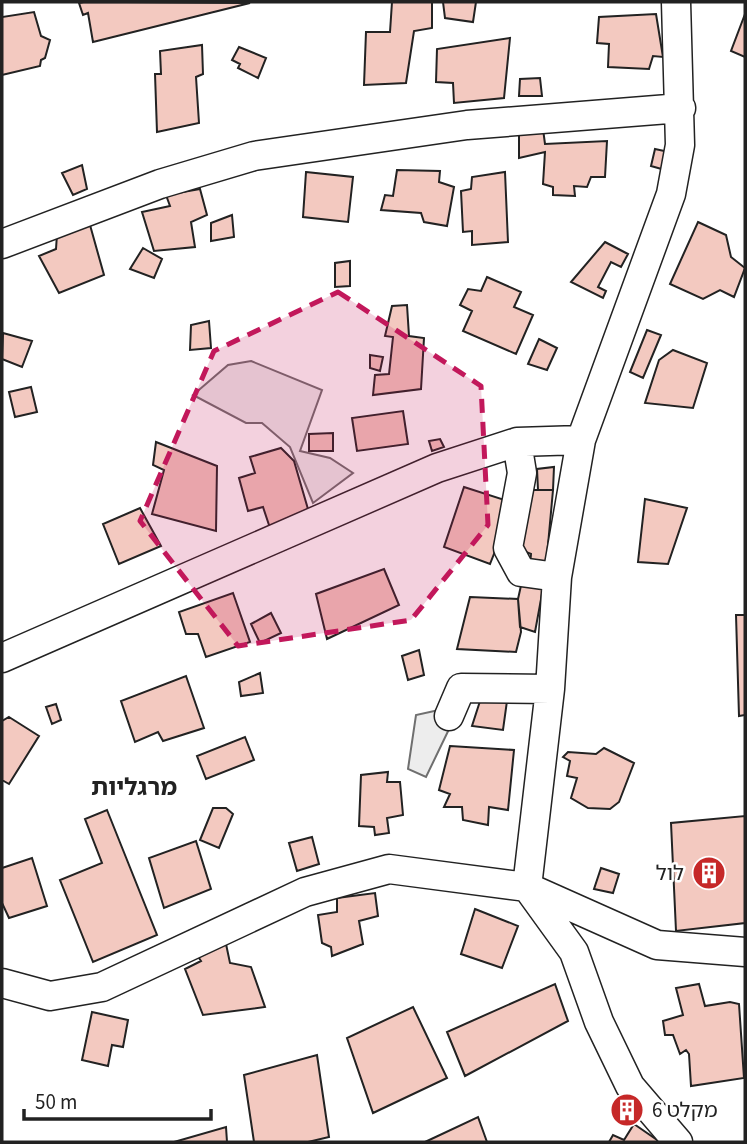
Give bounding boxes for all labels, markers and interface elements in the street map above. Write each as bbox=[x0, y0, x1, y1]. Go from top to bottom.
district label: מרגליות bbox=[91, 770, 177, 805]
building icon: לול bbox=[690, 854, 728, 892]
place label: לול bbox=[656, 858, 684, 888]
scale bar bbox=[24, 1078, 212, 1122]
text: 50 m bbox=[35, 1087, 77, 1117]
building icon: מקלט 6 bbox=[608, 1091, 646, 1129]
place label: מקלט 6 bbox=[652, 1095, 718, 1125]

